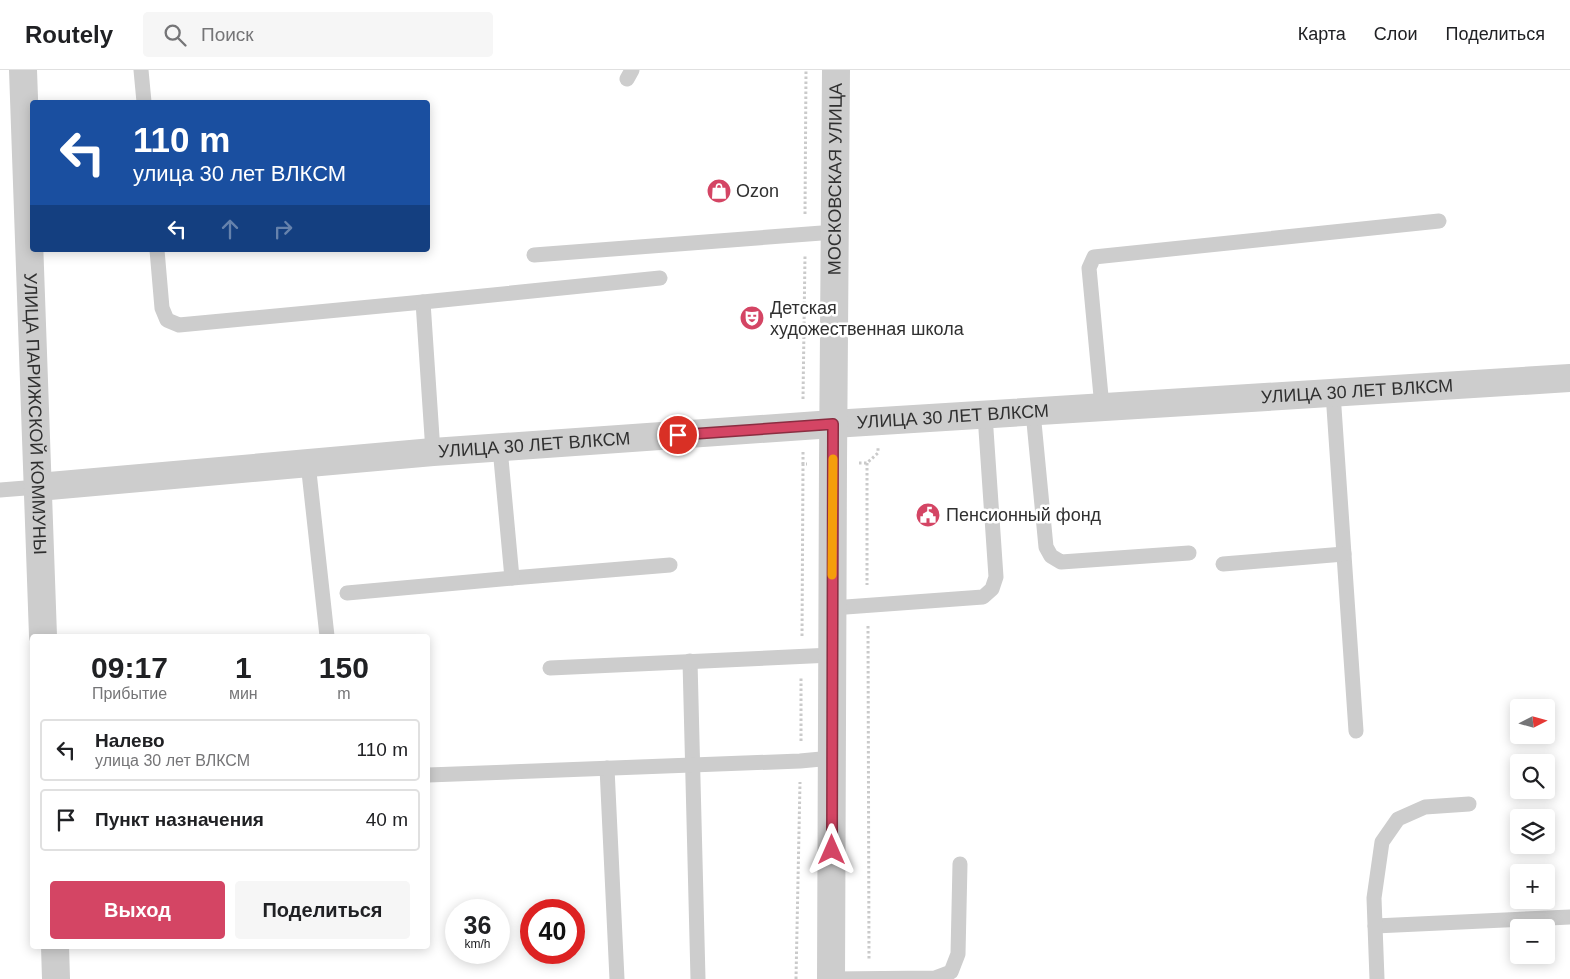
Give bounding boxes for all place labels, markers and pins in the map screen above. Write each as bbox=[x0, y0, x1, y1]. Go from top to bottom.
shop icon: Ozon bbox=[706, 178, 732, 204]
place label: Ozon bbox=[736, 181, 779, 201]
place label: Детская художественная школа bbox=[770, 298, 965, 339]
theatre icon: Детская художественная школа bbox=[739, 305, 765, 331]
pin bbox=[657, 414, 699, 456]
public building icon: Пенсионный фонд bbox=[915, 502, 941, 528]
place label: Пенсионный фонд bbox=[946, 505, 1102, 525]

